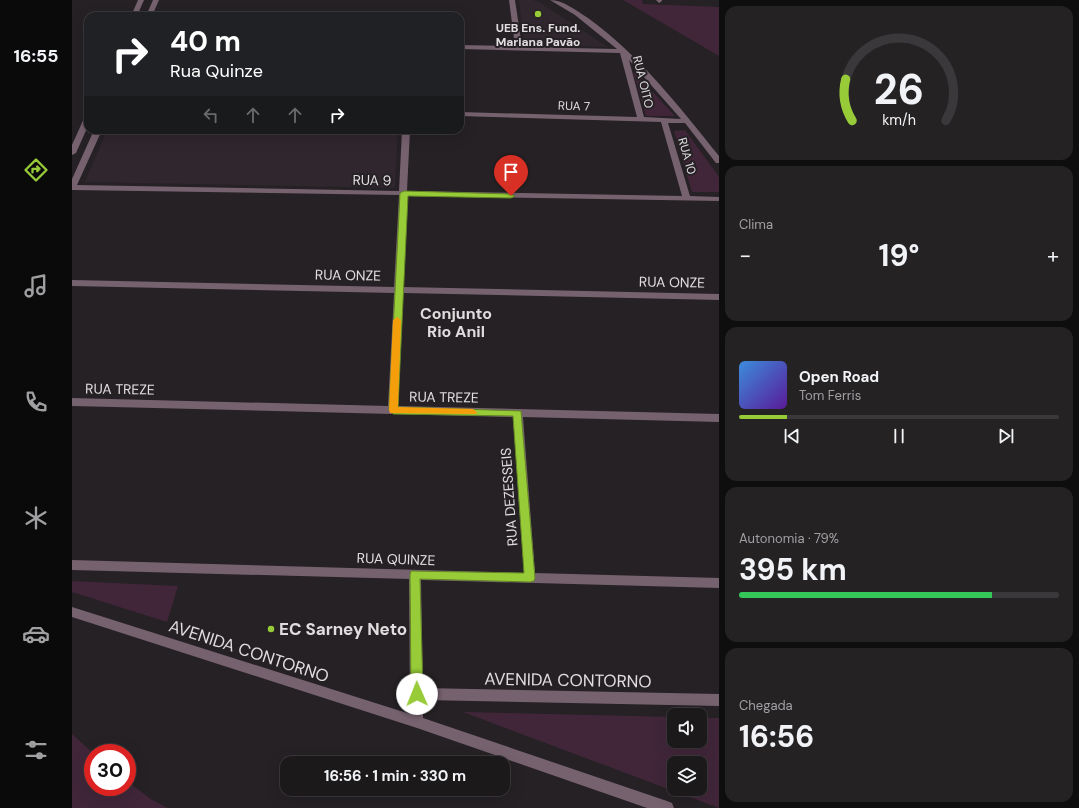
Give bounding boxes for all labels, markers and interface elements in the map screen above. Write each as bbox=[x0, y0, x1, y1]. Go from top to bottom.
marker: UEB Ens. Fund. Mariana Pavão bbox=[533, 9, 543, 19]
place label: UEB Ens. Fund. Mariana Pavão bbox=[496, 20, 580, 50]
text: 40 m bbox=[170, 23, 241, 60]
icon: right bbox=[104, 28, 156, 80]
text: 16:55 bbox=[14, 44, 58, 68]
street label: RUA OITO bbox=[629, 54, 657, 110]
text: Rua Quinze bbox=[170, 59, 263, 83]
text: 26 bbox=[874, 63, 924, 117]
street label: RUA 7 bbox=[558, 97, 590, 115]
icon: left bbox=[200, 104, 222, 126]
icon: ahead bbox=[242, 104, 264, 126]
icon: ahead bbox=[284, 104, 306, 126]
icon: right bbox=[326, 104, 348, 126]
text: km/h bbox=[882, 111, 916, 129]
street label: RUA 10 bbox=[674, 136, 700, 176]
pin bbox=[494, 155, 528, 196]
icon: directions bbox=[22, 156, 50, 184]
icon: arrive bbox=[500, 161, 522, 183]
street label: RUA 9 bbox=[352, 171, 392, 189]
text: Clima bbox=[739, 216, 773, 233]
text: 19° bbox=[879, 236, 919, 275]
text: − bbox=[739, 241, 751, 270]
text: + bbox=[1047, 241, 1059, 270]
street label: RUA ONZE bbox=[315, 265, 381, 285]
icon: music bbox=[22, 272, 50, 300]
street label: RUA ONZE bbox=[639, 272, 705, 292]
district label: Conjunto Rio Anil bbox=[420, 303, 492, 342]
text: Open Road bbox=[799, 367, 879, 387]
street label: RUA TREZE bbox=[85, 379, 155, 399]
street label: RUA TREZE bbox=[409, 387, 479, 407]
text: Tom Ferris bbox=[799, 387, 861, 404]
icon: phone bbox=[22, 388, 50, 416]
icon: previous bbox=[781, 425, 803, 447]
icon: pause bbox=[888, 425, 910, 447]
icon: next bbox=[995, 425, 1017, 447]
street label: RUA DEZESSEIS bbox=[497, 447, 521, 547]
icon: climate bbox=[22, 504, 50, 532]
text: Autonomia · 79% bbox=[739, 530, 839, 547]
street label: RUA QUINZE bbox=[356, 549, 436, 569]
text: 395 km bbox=[739, 550, 847, 589]
street label: AVENIDA CONTORNO bbox=[166, 615, 332, 687]
place label: EC Sarney Neto bbox=[279, 618, 407, 640]
icon: car bbox=[22, 620, 50, 648]
marker: EC Sarney Neto bbox=[266, 624, 276, 634]
street label: AVENIDA CONTORNO bbox=[484, 668, 652, 692]
position arrow bbox=[396, 673, 438, 715]
text: Chegada bbox=[739, 697, 793, 714]
map controls bbox=[667, 708, 707, 796]
button: sound bbox=[667, 708, 707, 748]
text: 16:56 bbox=[739, 717, 814, 756]
icon: filters bbox=[22, 736, 50, 764]
speed limit sign: 30 bbox=[84, 744, 136, 796]
button: layers bbox=[667, 756, 707, 796]
text: 16:56 · 1 min · 330 m bbox=[324, 766, 466, 786]

